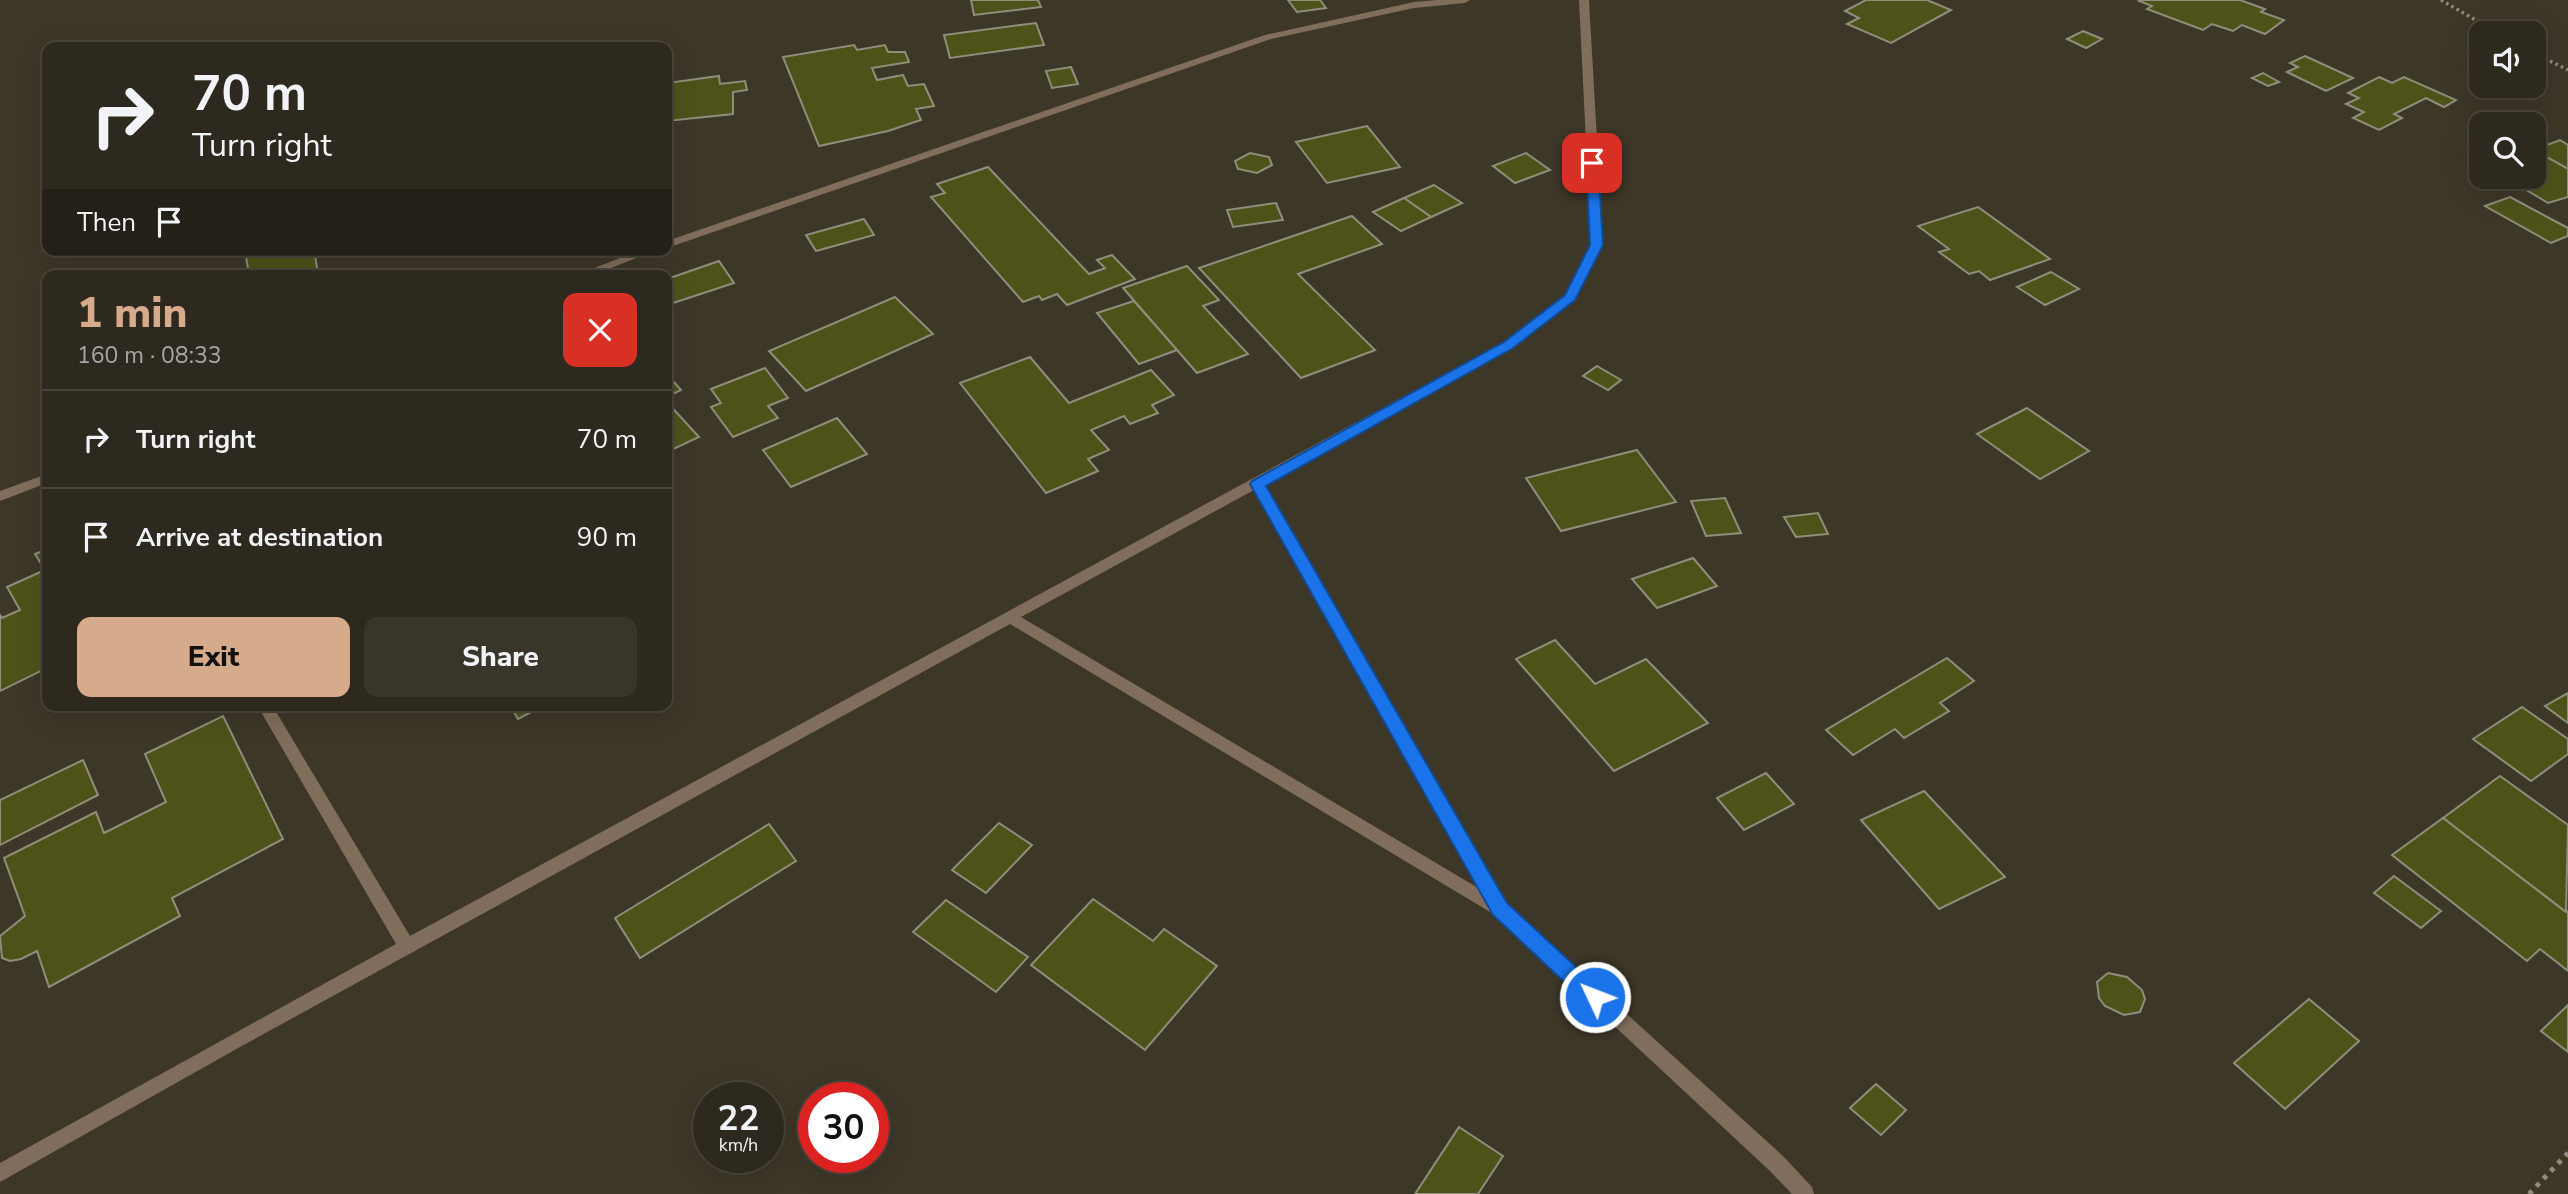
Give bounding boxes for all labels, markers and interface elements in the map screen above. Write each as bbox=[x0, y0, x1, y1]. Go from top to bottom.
map controls bbox=[2469, 21, 2546, 189]
button: sound bbox=[2469, 21, 2546, 98]
text: 70 m bbox=[192, 60, 307, 127]
icon: right bbox=[77, 70, 168, 161]
button: search bbox=[2469, 112, 2546, 189]
text: Turn right bbox=[192, 124, 332, 167]
pin bbox=[1562, 133, 1622, 193]
icon: arrive bbox=[1573, 144, 1611, 182]
icon: arrive bbox=[150, 203, 188, 241]
text: Then bbox=[77, 205, 136, 240]
text: 1 min bbox=[77, 285, 187, 342]
button: close bbox=[563, 293, 637, 367]
text: 160 m · 08:33 bbox=[77, 340, 222, 371]
icon: right bbox=[77, 420, 115, 458]
text: Turn right bbox=[136, 422, 255, 457]
text: 70 m bbox=[577, 422, 637, 457]
icon: arrive bbox=[77, 518, 115, 556]
text: Arrive at destination bbox=[136, 520, 383, 555]
text: 90 m bbox=[577, 520, 637, 555]
button: Exit bbox=[77, 617, 350, 697]
button: Share bbox=[364, 617, 637, 697]
position arrow bbox=[1558, 960, 1632, 1034]
speed limit sign: 30 bbox=[798, 1082, 889, 1173]
text: 22 bbox=[717, 1095, 760, 1142]
text: km/h bbox=[719, 1133, 758, 1157]

